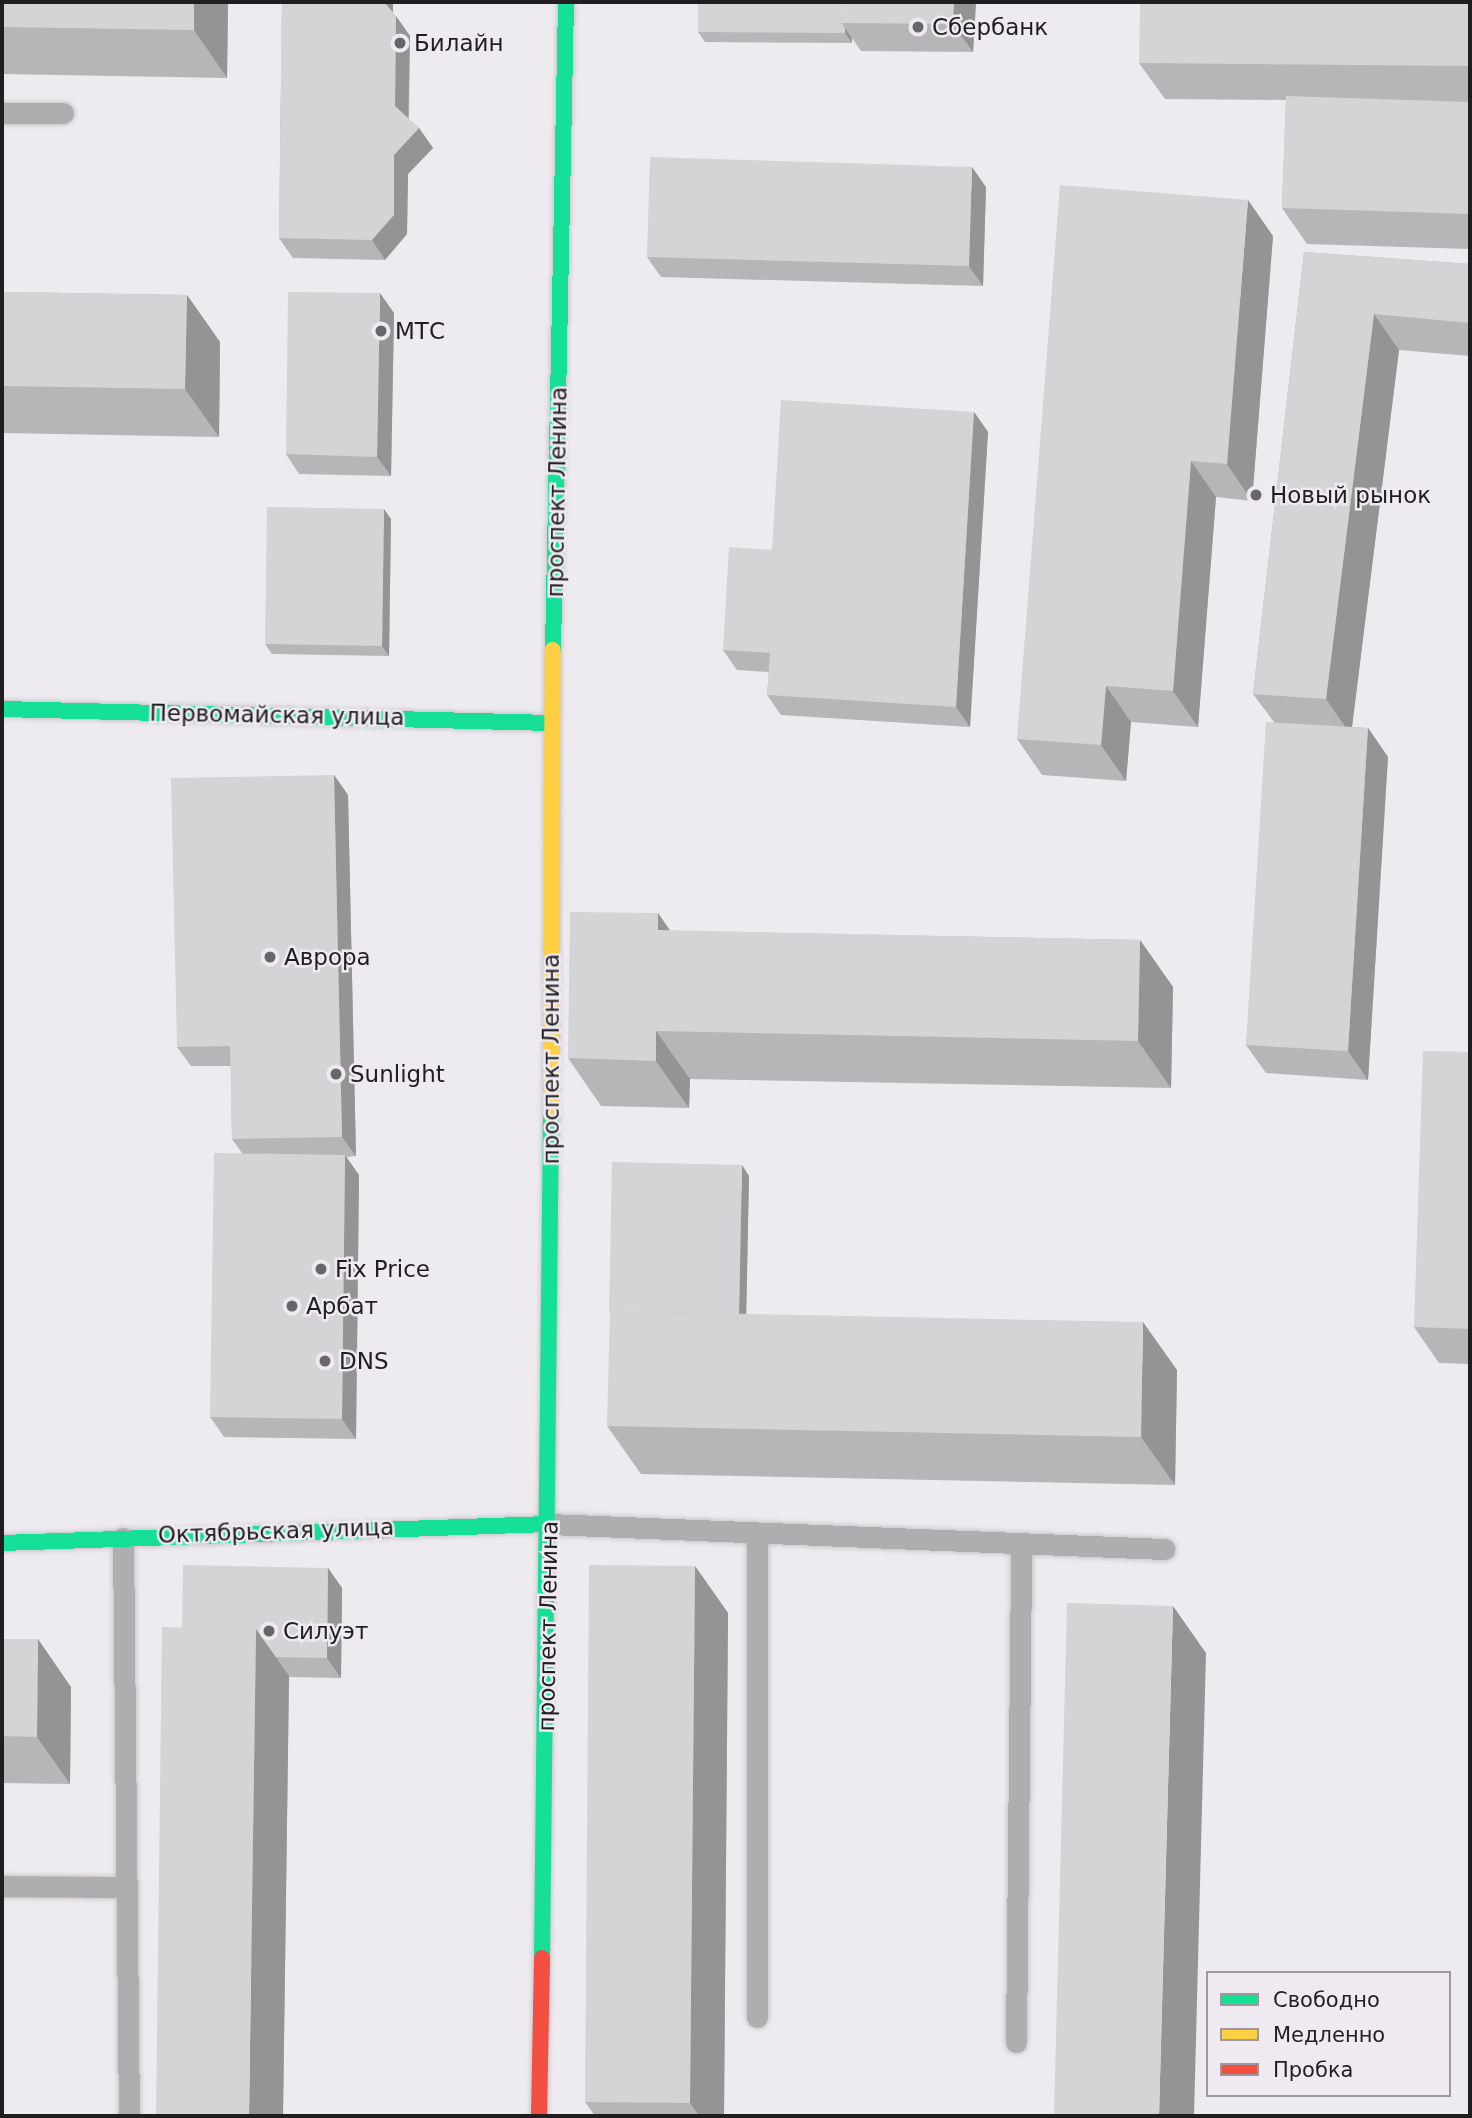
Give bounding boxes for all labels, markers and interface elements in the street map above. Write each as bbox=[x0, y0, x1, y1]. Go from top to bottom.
place label: Сбербанк bbox=[932, 13, 1048, 41]
marker: Сбербанк bbox=[910, 19, 926, 35]
place label: Билайн bbox=[414, 29, 504, 57]
marker: Билайн bbox=[392, 35, 408, 51]
place label: МТС bbox=[395, 317, 445, 345]
marker: МТС bbox=[373, 323, 389, 339]
street label: проспект Ленина bbox=[541, 386, 573, 598]
place label: Новый рынок bbox=[1270, 481, 1431, 509]
marker: Новый рынок bbox=[1248, 487, 1264, 503]
street label: Первомайская улица bbox=[149, 699, 405, 731]
place label: Аврора bbox=[284, 943, 371, 971]
marker: Аврора bbox=[262, 949, 278, 965]
street label: проспект Ленина bbox=[537, 954, 565, 1164]
place label: Sunlight bbox=[350, 1060, 445, 1088]
marker: Sunlight bbox=[328, 1066, 344, 1082]
place label: Fix Price bbox=[335, 1255, 430, 1283]
marker: Fix Price bbox=[313, 1261, 329, 1277]
place label: Арбат bbox=[306, 1292, 378, 1320]
marker: Арбат bbox=[284, 1298, 300, 1314]
place label: DNS bbox=[339, 1347, 389, 1375]
marker: DNS bbox=[317, 1353, 333, 1369]
street label: Октябрьская улица bbox=[157, 1513, 395, 1549]
street label: проспект Ленина bbox=[532, 1520, 564, 1732]
place label: Силуэт bbox=[283, 1617, 368, 1645]
marker: Силуэт bbox=[261, 1623, 277, 1639]
legend bbox=[1206, 1971, 1451, 2097]
text: Свободно bbox=[1273, 1988, 1380, 2012]
text: Медленно bbox=[1273, 2023, 1385, 2047]
text: Пробка bbox=[1273, 2058, 1353, 2082]

